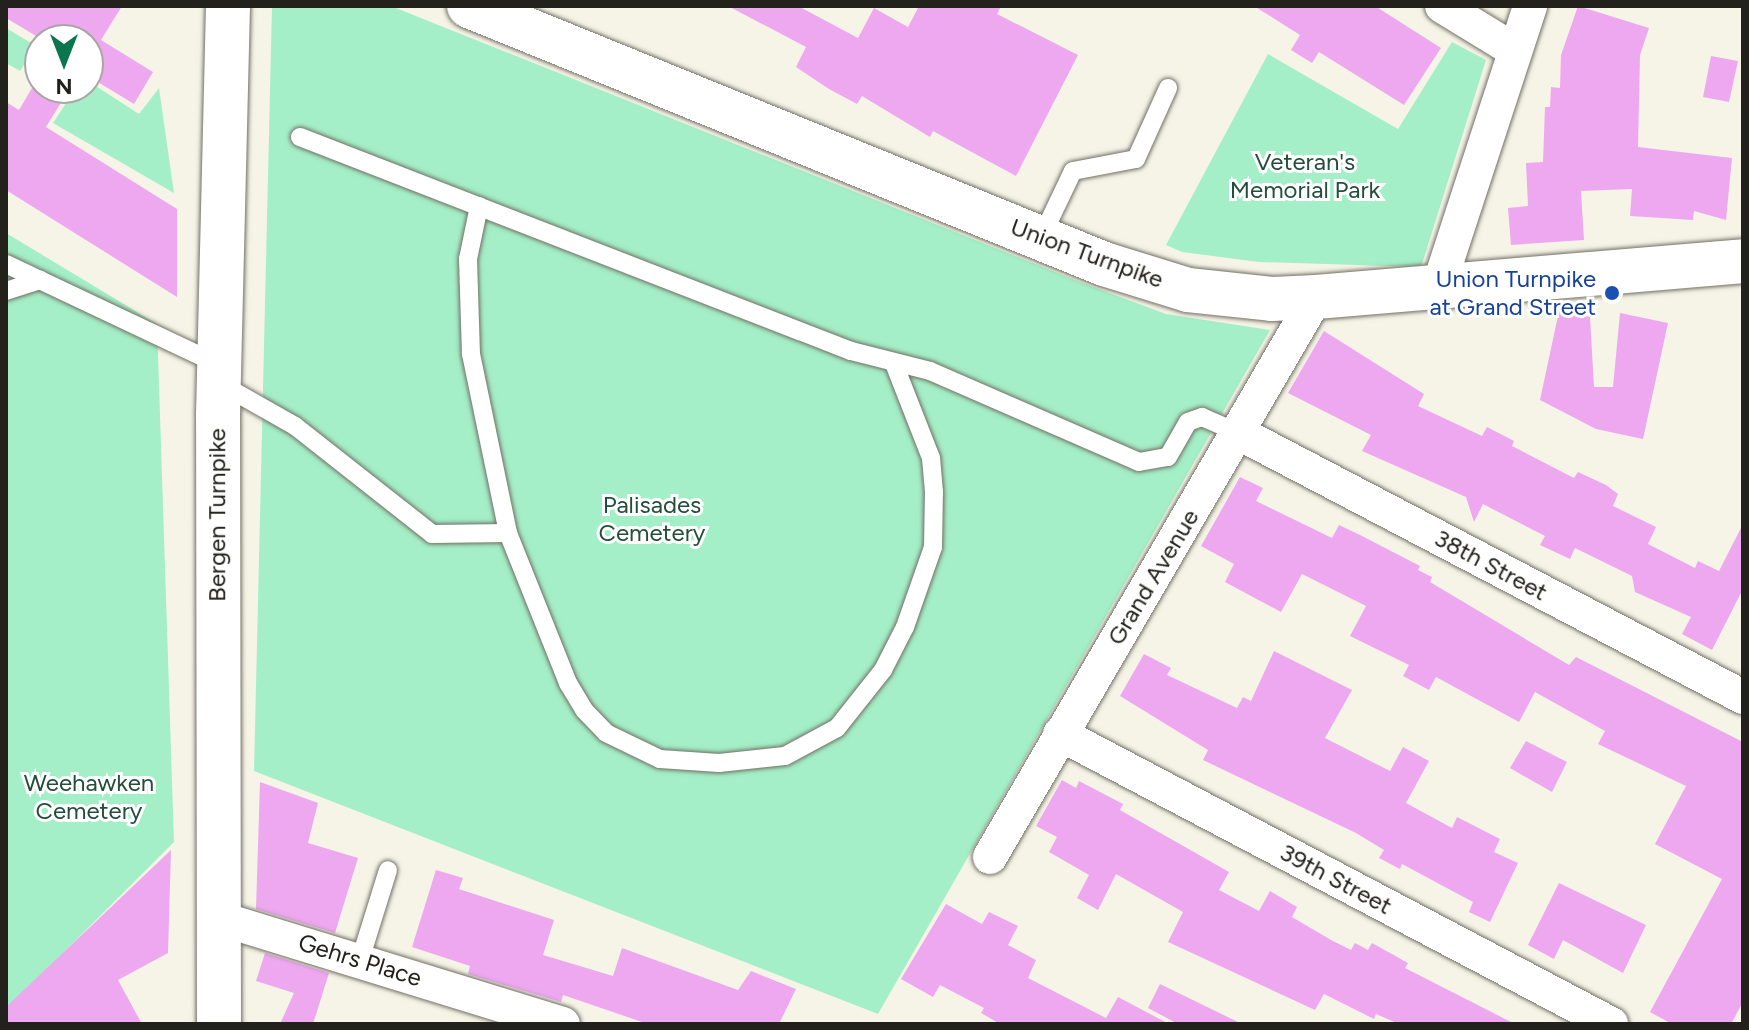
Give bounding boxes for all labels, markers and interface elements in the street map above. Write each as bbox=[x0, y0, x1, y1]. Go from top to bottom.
north arrow bbox=[24, 24, 104, 104]
text: N bbox=[56, 73, 73, 100]
park label: Veteran's Memorial Park bbox=[1230, 148, 1380, 204]
street label: Union Turnpike bbox=[1007, 212, 1167, 294]
place label: Union Turnpike at Grand Street bbox=[1430, 265, 1596, 321]
marker: Union Turnpike at Grand Street bbox=[1603, 284, 1621, 302]
street label: Bergen Turnpike bbox=[203, 428, 231, 602]
park label: Palisades Cemetery bbox=[599, 491, 705, 547]
street label: Grand Avenue bbox=[1101, 504, 1205, 650]
street label: 38th Street bbox=[1430, 523, 1552, 607]
park label: Weehawken Cemetery bbox=[24, 769, 154, 825]
street label: 39th Street bbox=[1275, 838, 1397, 920]
street label: Gehrs Place bbox=[295, 928, 425, 992]

